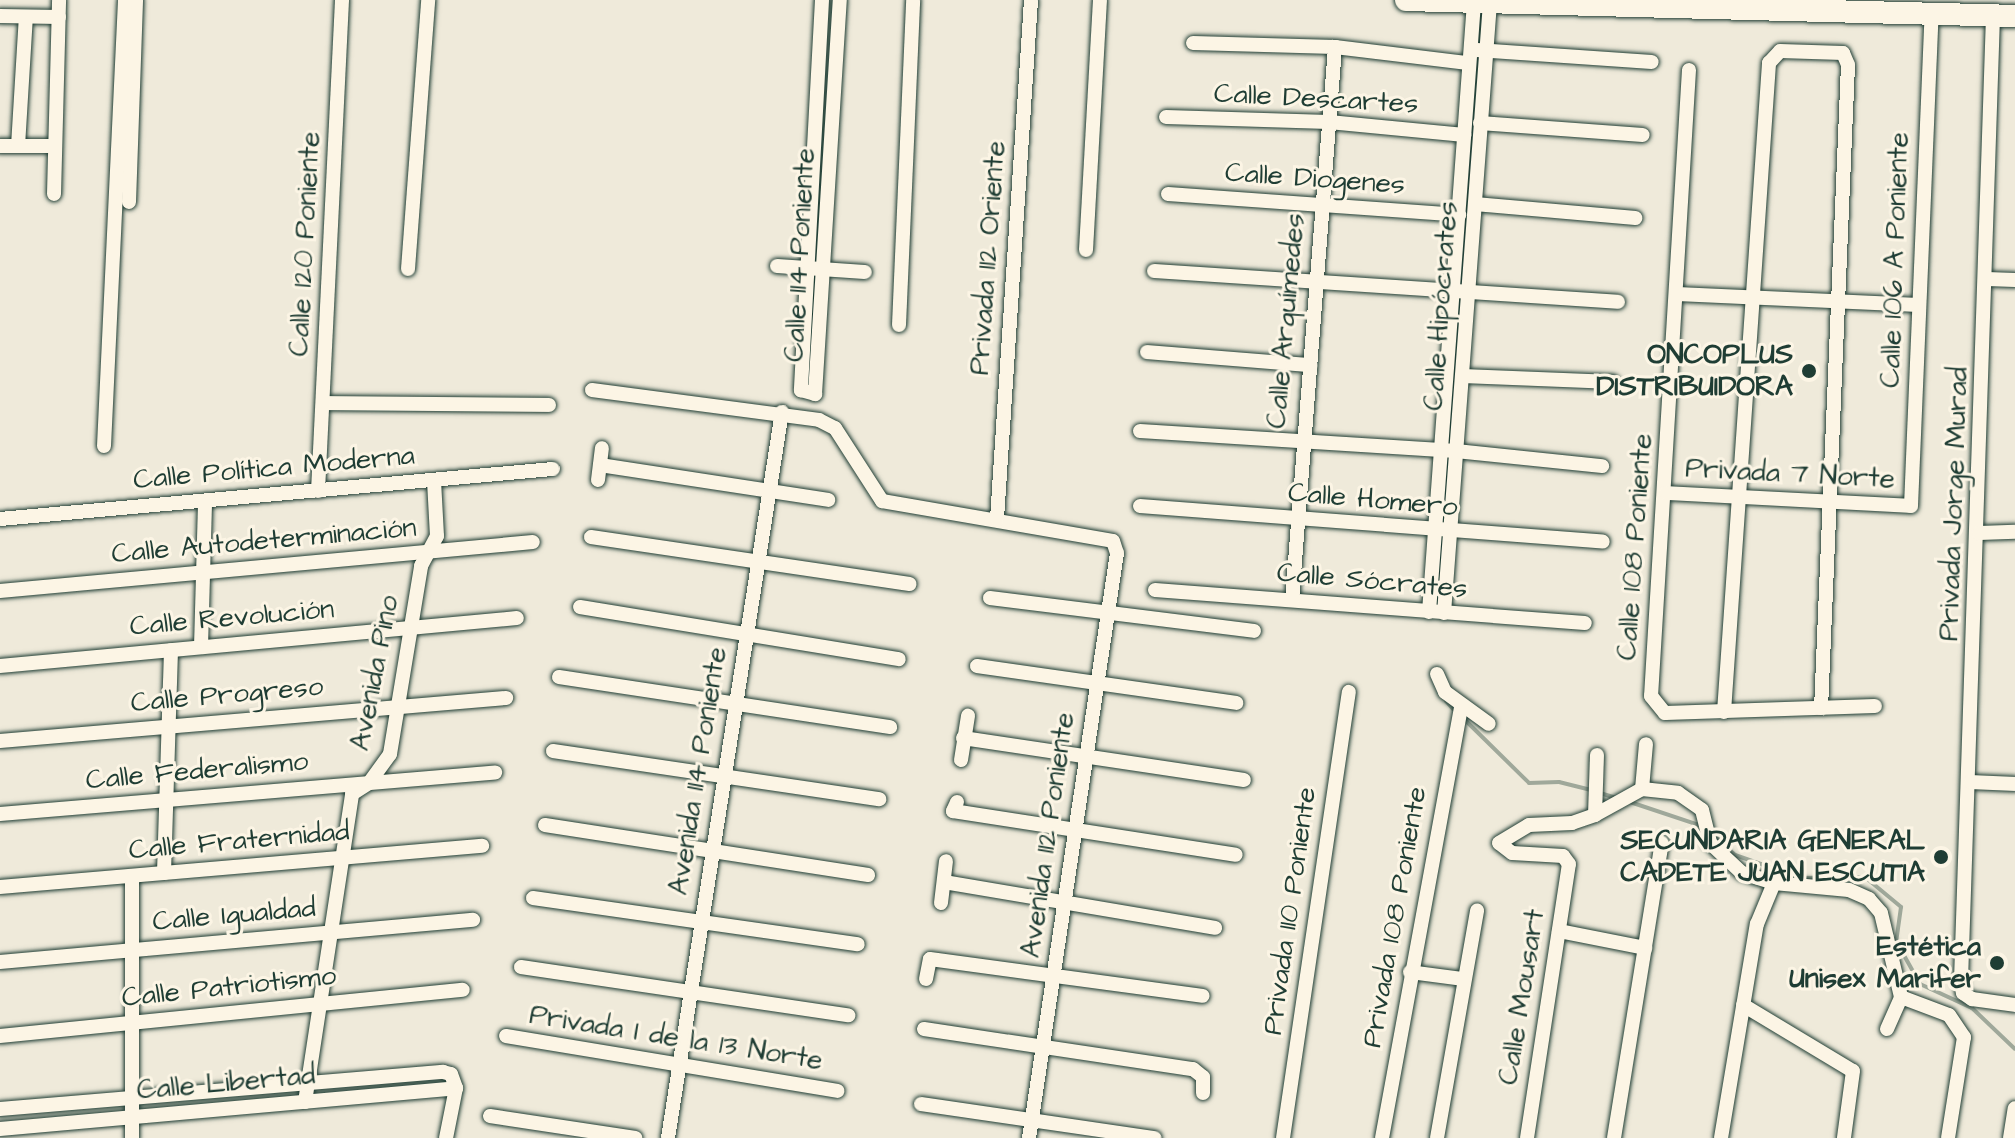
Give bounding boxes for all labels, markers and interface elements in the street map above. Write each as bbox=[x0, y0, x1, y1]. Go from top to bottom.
street label: Calle Descartes bbox=[1213, 77, 1419, 121]
street label: Calle 120 Poniente bbox=[282, 131, 328, 357]
street label: Calle 106 A Poniente bbox=[1874, 132, 1916, 388]
street label: Privada 112 Oriente bbox=[963, 140, 1013, 376]
street label: Calle 114 Poniente bbox=[778, 147, 822, 363]
street label: Calle Diogenes bbox=[1224, 156, 1406, 202]
street label: Calle Hipócrates bbox=[1417, 200, 1465, 412]
street label: Calle Arquímedes bbox=[1260, 212, 1312, 430]
place label: ONCOPLUS DISTRIBUIDORA bbox=[1596, 338, 1793, 404]
marker: ONCOPLUS DISTRIBUIDORA bbox=[1800, 362, 1818, 380]
street label: Privada Jorge Murad bbox=[1932, 366, 1976, 642]
street label: Calle 108 Poniente bbox=[1610, 432, 1660, 662]
street label: Calle Política Moderna bbox=[132, 439, 416, 497]
street label: Privada 7 Norte bbox=[1684, 452, 1896, 496]
street label: Calle Homero bbox=[1287, 476, 1459, 524]
street label: Calle Autodeterminación bbox=[110, 511, 418, 571]
street label: Calle Sócrates bbox=[1275, 556, 1469, 606]
street label: Calle Revolución bbox=[128, 592, 336, 644]
street label: Avenida Pino bbox=[343, 592, 407, 754]
street label: Avenida 114 Poniente bbox=[662, 645, 734, 897]
street label: Calle Progreso bbox=[129, 670, 325, 720]
street label: Avenida 112 Poniente bbox=[1014, 710, 1082, 960]
street label: Calle Federalismo bbox=[84, 745, 310, 797]
street label: Privada 108 Poniente bbox=[1356, 784, 1434, 1050]
street label: Privada 110 Poniente bbox=[1256, 785, 1324, 1037]
street label: Calle Fraternidad bbox=[127, 815, 351, 867]
place label: SECUNDARIA GENERAL CADETE JUAN ESCUTIA bbox=[1620, 824, 1925, 890]
marker: SECUNDARIA GENERAL CADETE JUAN ESCUTIA bbox=[1932, 848, 1950, 866]
street label: Calle Igualdad bbox=[151, 891, 317, 939]
street label: Calle Mousart bbox=[1492, 907, 1552, 1087]
place label: Estética Unisex Marifer bbox=[1789, 930, 1981, 996]
marker: Estética Unisex Marifer bbox=[1988, 954, 2006, 972]
street label: Calle Patriotismo bbox=[120, 959, 338, 1015]
street label: Privada I de la 13 Norte bbox=[527, 998, 825, 1078]
street label: Calle Libertad bbox=[135, 1058, 317, 1108]

